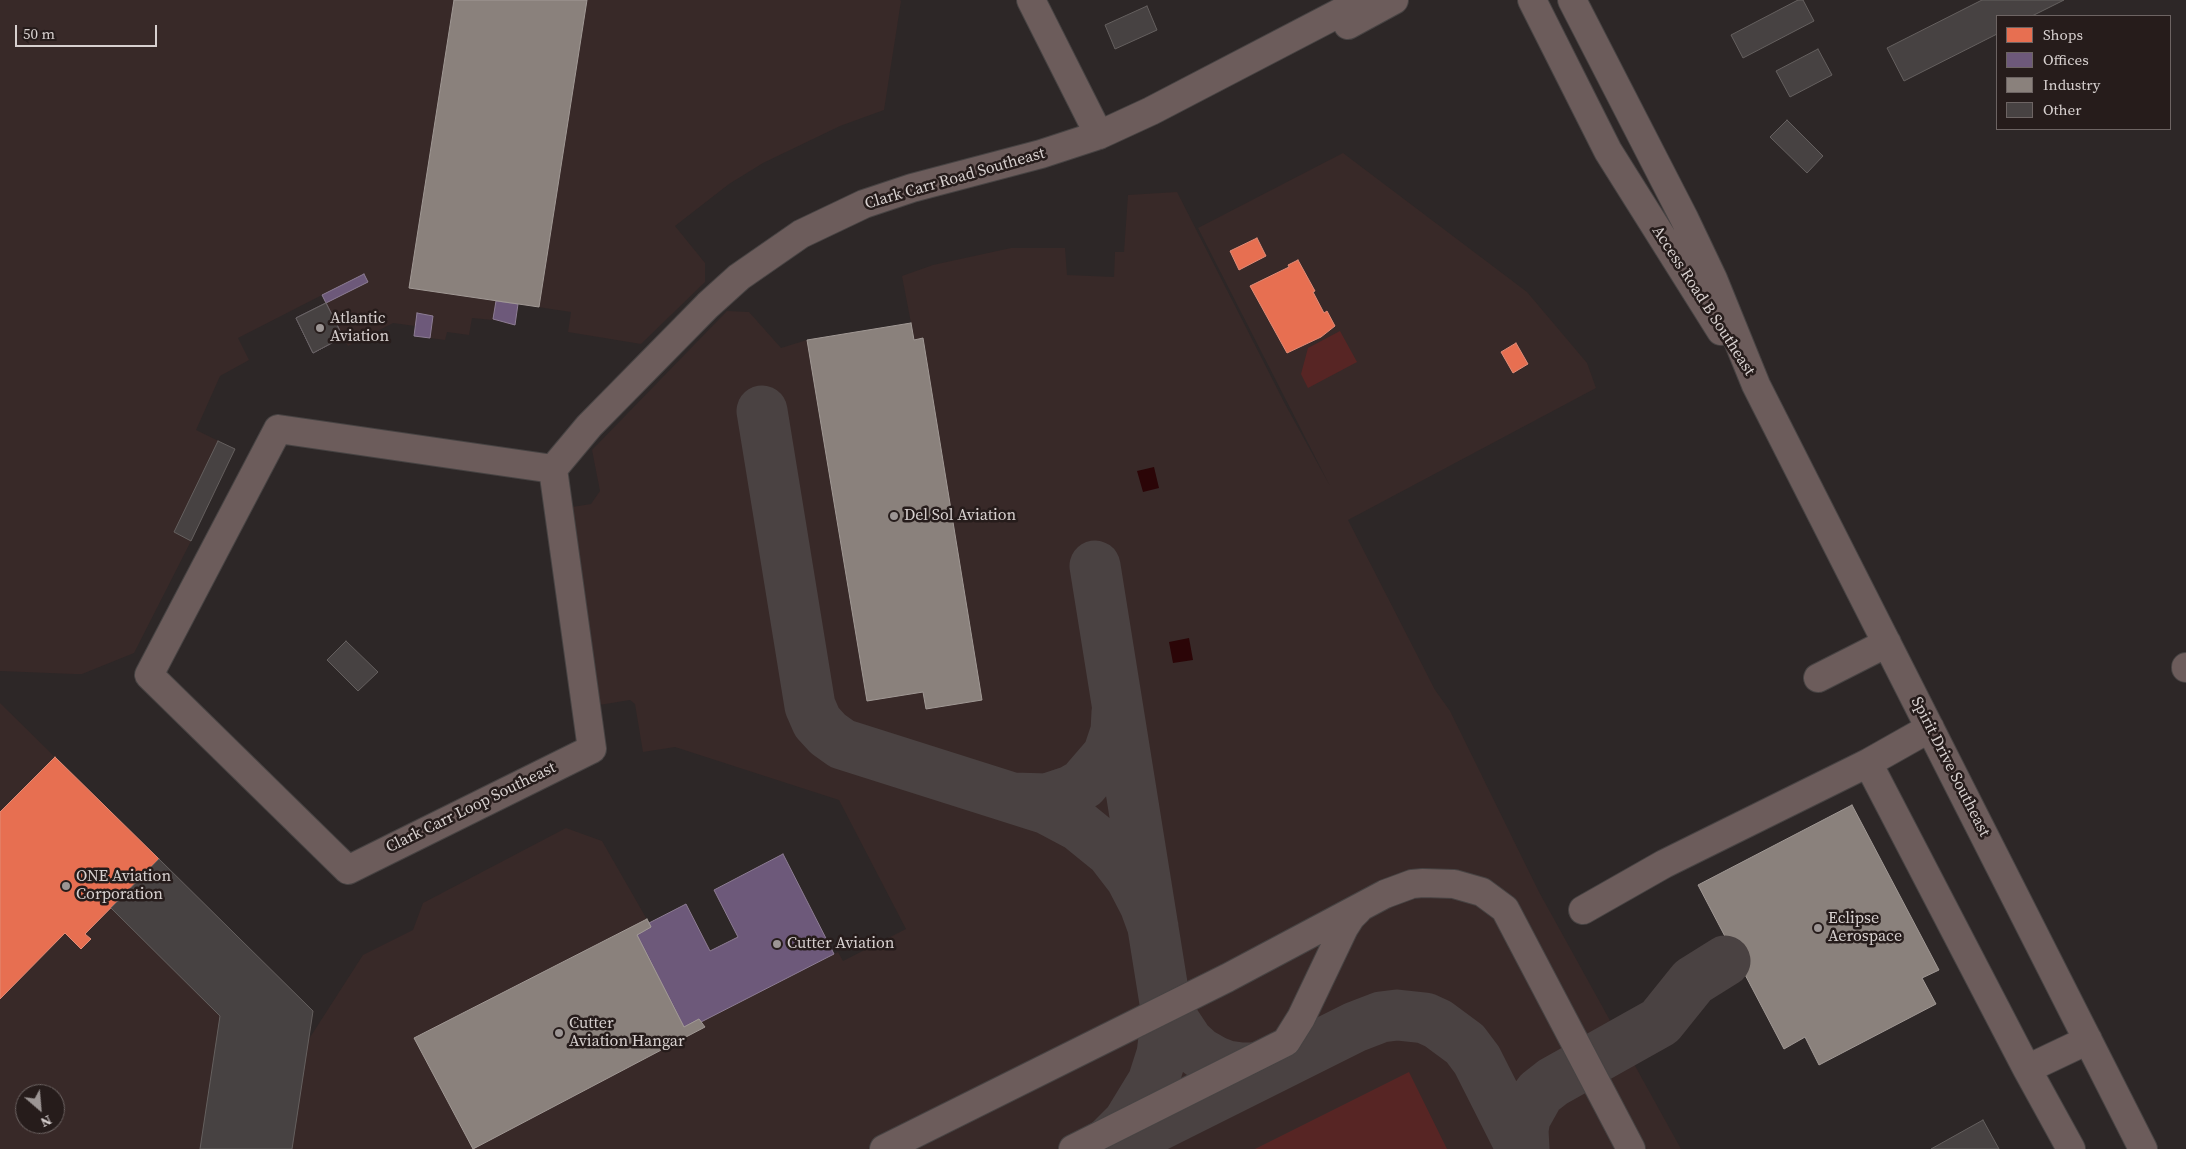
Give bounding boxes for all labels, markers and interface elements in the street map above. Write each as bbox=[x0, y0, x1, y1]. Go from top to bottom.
scale bar bbox=[18, 15, 160, 47]
legend bbox=[1996, 15, 2171, 130]
text: 50 m bbox=[23, 23, 55, 44]
text: Shops bbox=[2043, 24, 2083, 45]
text: Offices bbox=[2043, 49, 2089, 70]
text: Industry bbox=[2043, 74, 2100, 95]
text: Other bbox=[2043, 99, 2082, 120]
street label: Clark Carr Road Southeast bbox=[863, 144, 1047, 214]
street label: Access Road B Southeast bbox=[1647, 223, 1759, 379]
place label: Atlantic Aviation bbox=[330, 309, 389, 347]
marker: Atlantic Aviation bbox=[314, 322, 326, 334]
place label: Del Sol Aviation bbox=[904, 506, 1016, 526]
marker: Del Sol Aviation bbox=[888, 510, 900, 522]
street label: Spirit Drive Southeast bbox=[1906, 694, 1994, 840]
street label: Clark Carr Loop Southeast bbox=[383, 758, 559, 858]
place label: ONE Aviation Corporation bbox=[76, 867, 171, 905]
marker: ONE Aviation Corporation bbox=[60, 880, 72, 892]
place label: Eclipse Aerospace bbox=[1828, 909, 1902, 947]
marker: Eclipse Aerospace bbox=[1812, 922, 1824, 934]
place label: Cutter Aviation bbox=[787, 934, 895, 954]
marker: Cutter Aviation bbox=[771, 938, 783, 950]
place label: Cutter Aviation Hangar bbox=[569, 1014, 685, 1052]
marker: Cutter Aviation Hangar bbox=[553, 1027, 565, 1039]
north arrow bbox=[15, 1084, 65, 1134]
text: N bbox=[37, 1110, 55, 1133]

